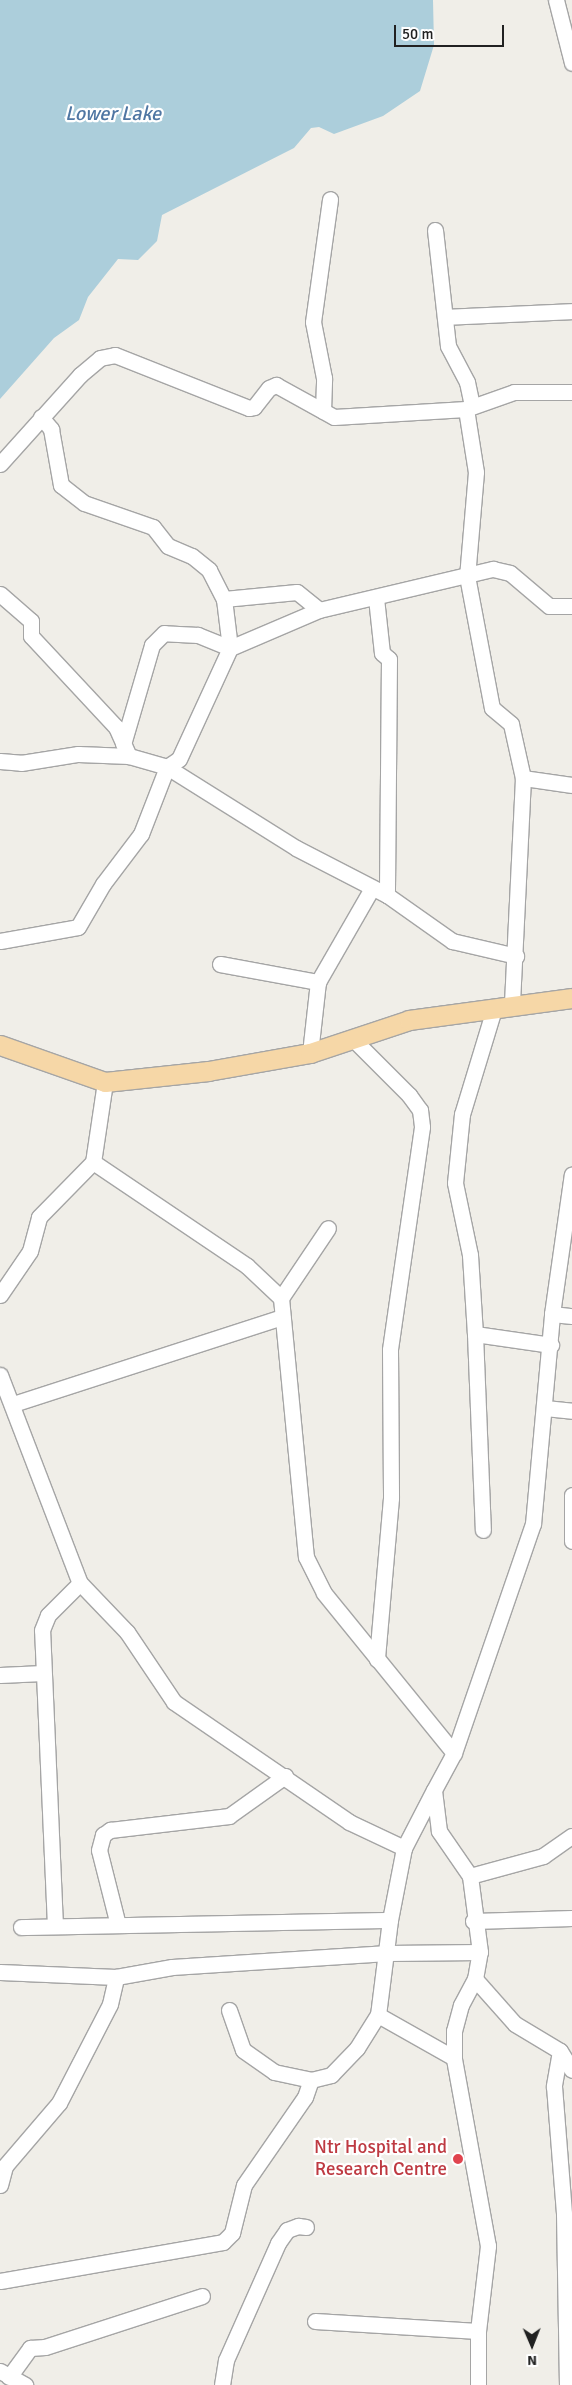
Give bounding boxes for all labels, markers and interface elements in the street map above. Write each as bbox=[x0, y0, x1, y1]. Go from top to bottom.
scale bar bbox=[397, 15, 507, 47]
text: 50 m bbox=[402, 25, 433, 43]
water label: Lower Lake bbox=[65, 101, 161, 125]
place label: Ntr Hospital and Research Centre bbox=[314, 2137, 447, 2181]
marker: Ntr Hospital and Research Centre bbox=[451, 2152, 465, 2166]
north arrow bbox=[507, 2320, 557, 2370]
text: N bbox=[527, 2352, 537, 2369]

